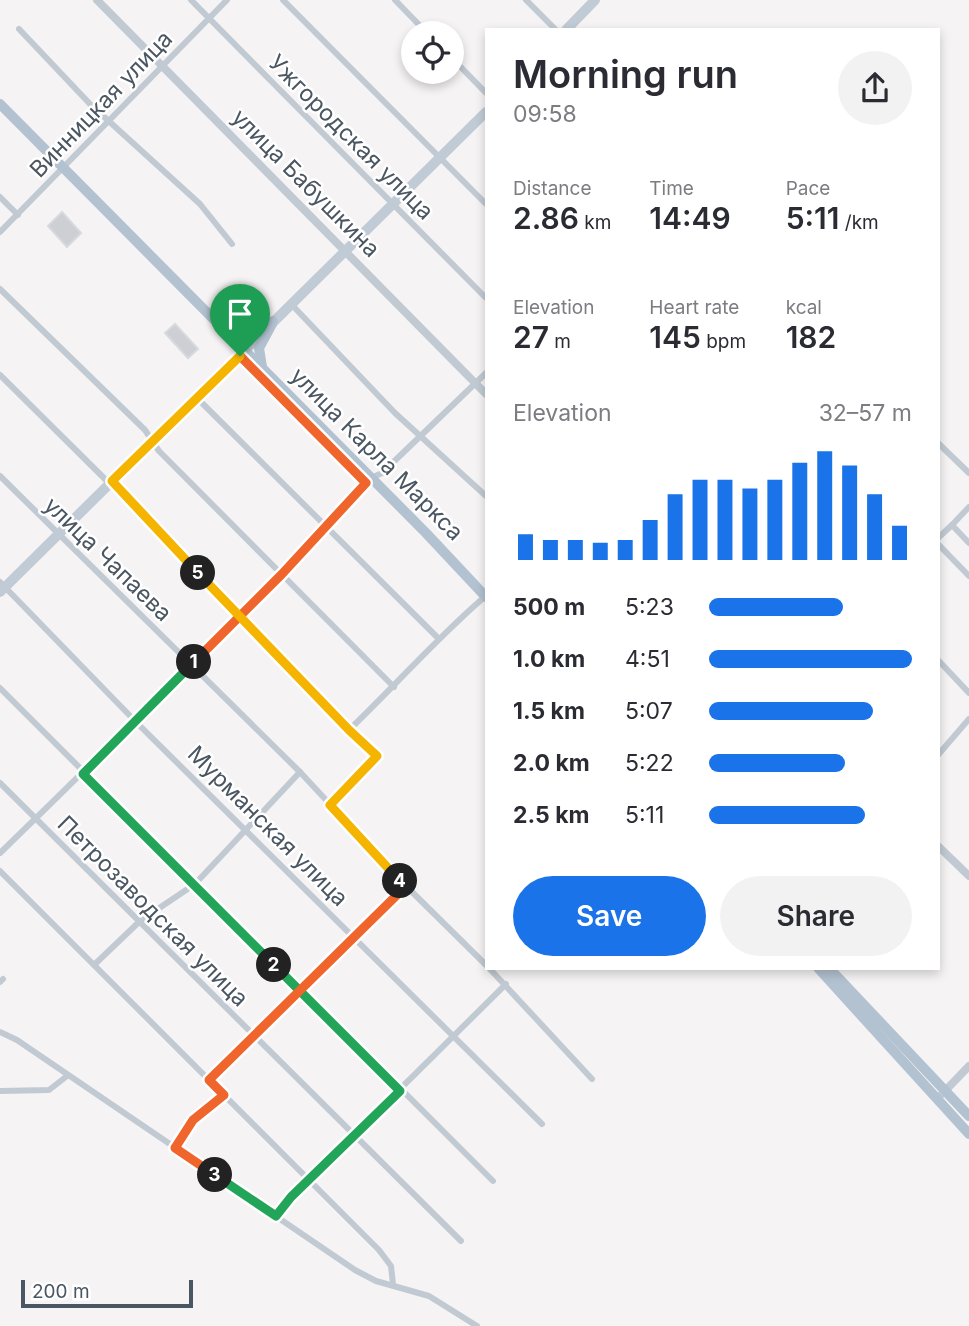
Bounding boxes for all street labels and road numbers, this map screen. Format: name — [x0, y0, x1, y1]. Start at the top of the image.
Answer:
street label: Винницкая улица — [24, 25, 178, 183]
street label: Ужгородская улица — [263, 49, 439, 225]
street label: улица Бабушкина — [226, 103, 386, 263]
street label: улица Карла Маркса — [285, 362, 469, 546]
street label: улица Чапаева — [38, 491, 178, 627]
street label: Мурманская улица — [182, 740, 354, 912]
street label: Петрозаводская улица — [52, 810, 254, 1012]

